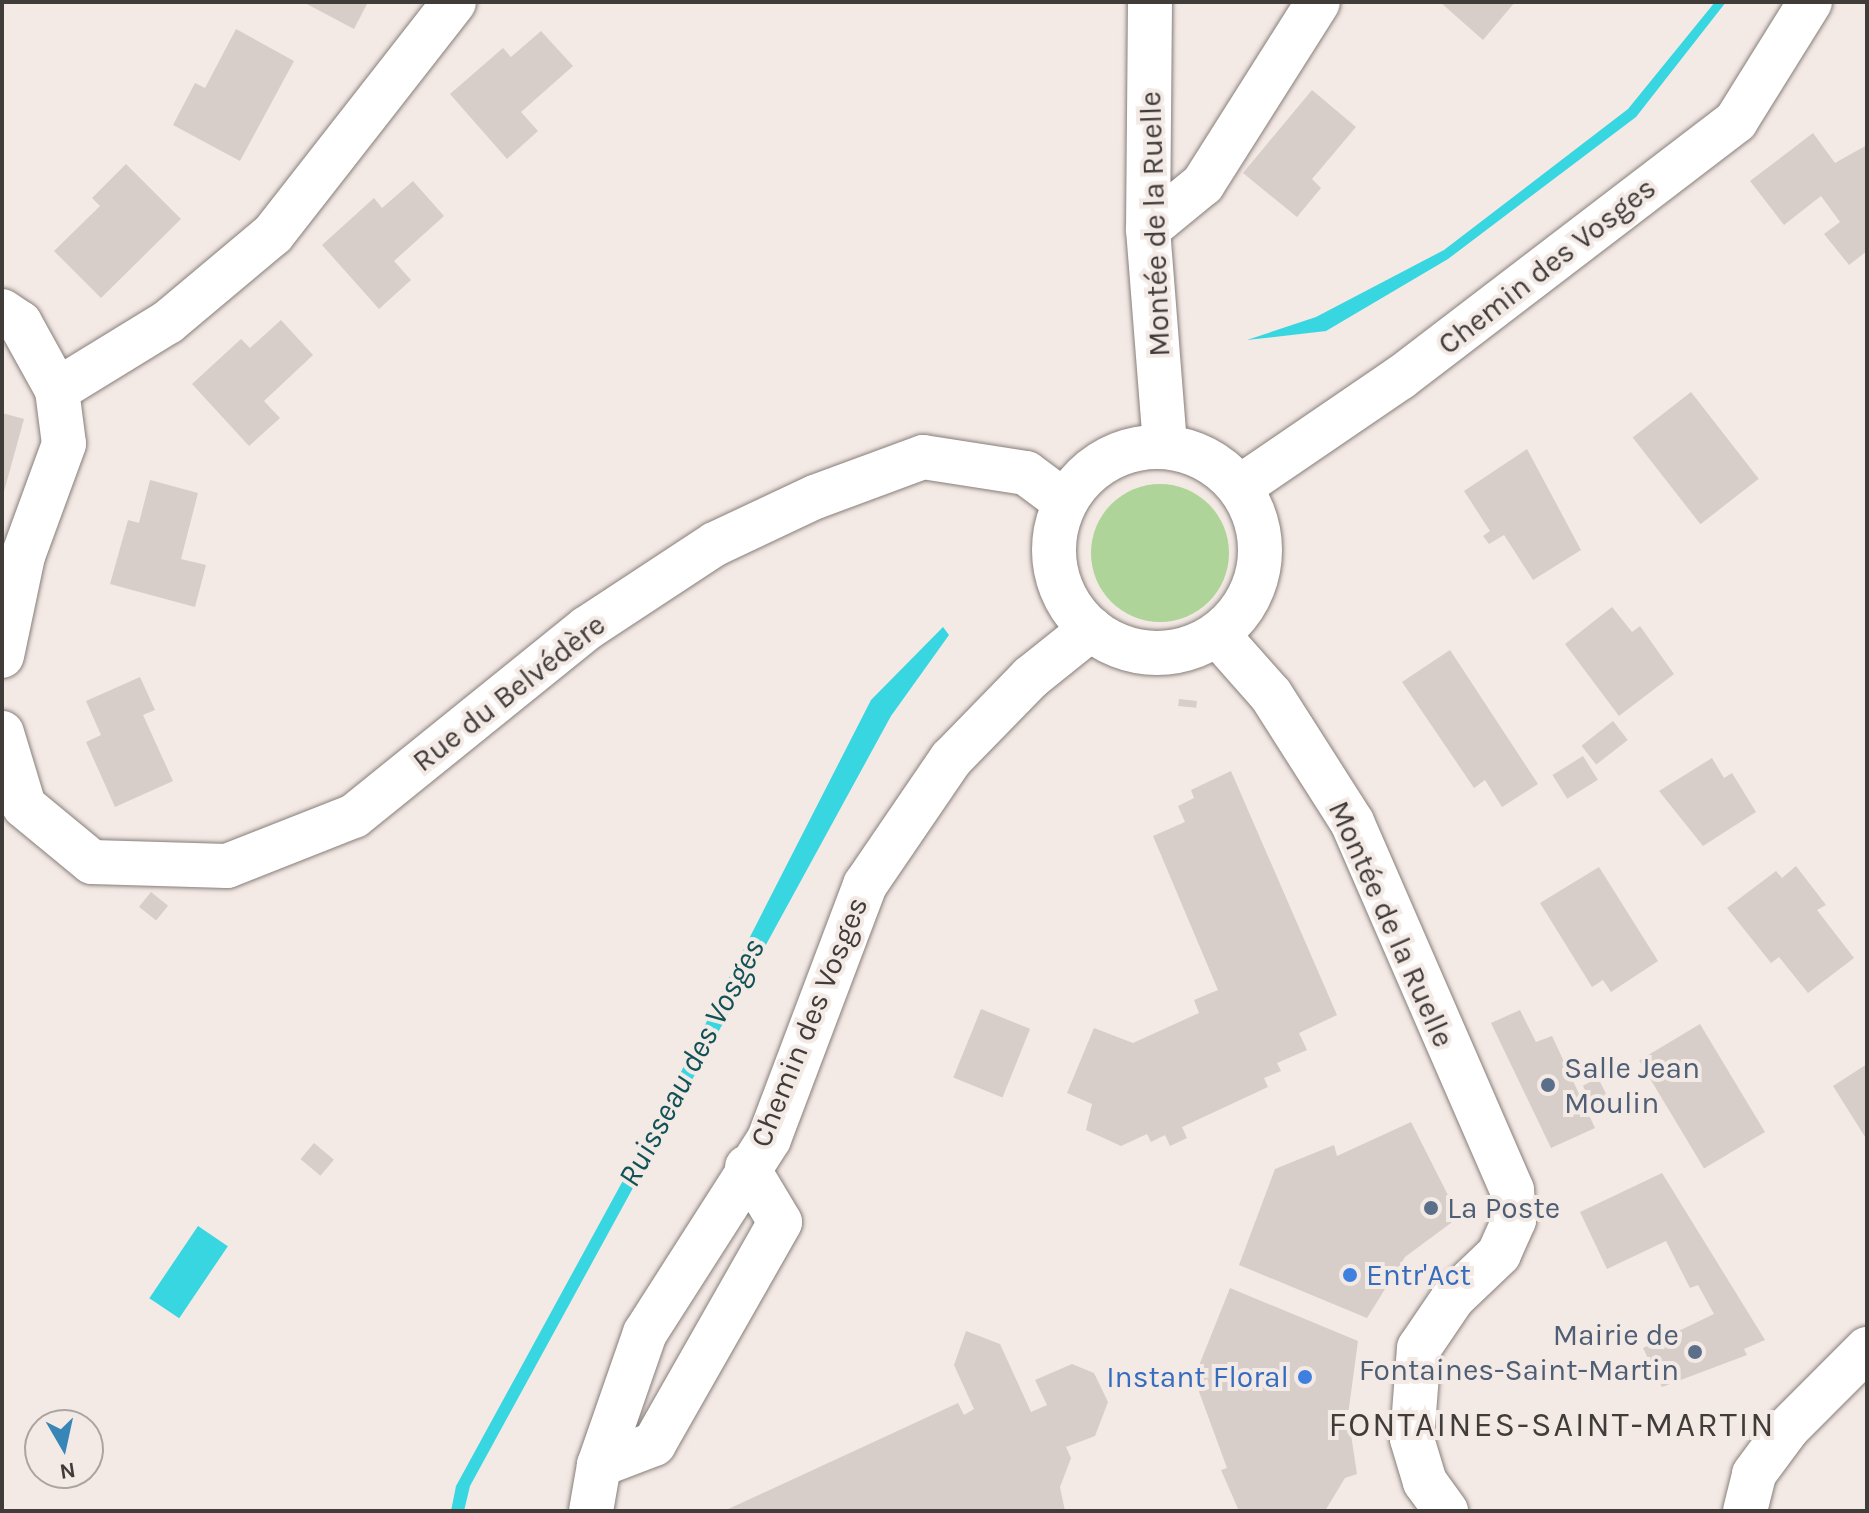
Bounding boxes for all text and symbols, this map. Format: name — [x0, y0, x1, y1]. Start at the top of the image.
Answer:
street label: Montée de la Ruelle — [1132, 91, 1178, 357]
street label: Chemin des Vosges — [1431, 170, 1663, 362]
street label: Rue du Belvédère — [406, 607, 612, 779]
street label: Montée de la Ruelle — [1321, 795, 1461, 1053]
street label: Chemin des Vosges — [742, 892, 876, 1152]
water label: Ruisseau des Vosges — [610, 932, 774, 1194]
place label: Salle Jean Moulin — [1564, 1050, 1700, 1120]
marker: Salle Jean Moulin — [1539, 1076, 1557, 1094]
place label: La Poste — [1447, 1190, 1560, 1226]
marker: La Poste — [1422, 1199, 1440, 1217]
place label: Entr'Act — [1366, 1257, 1471, 1293]
marker: Entr'Act — [1341, 1266, 1359, 1284]
place label: Mairie de Fontaines-Saint-Martin — [1359, 1317, 1679, 1388]
marker: Mairie de Fontaines-Saint-Martin — [1686, 1343, 1704, 1361]
place label: Instant Floral — [1106, 1359, 1289, 1395]
marker: Instant Floral — [1296, 1368, 1314, 1386]
district label: FONTAINES-SAINT-MARTIN — [1328, 1406, 1776, 1446]
north arrow — [24, 1409, 104, 1489]
text: N — [58, 1457, 77, 1485]

